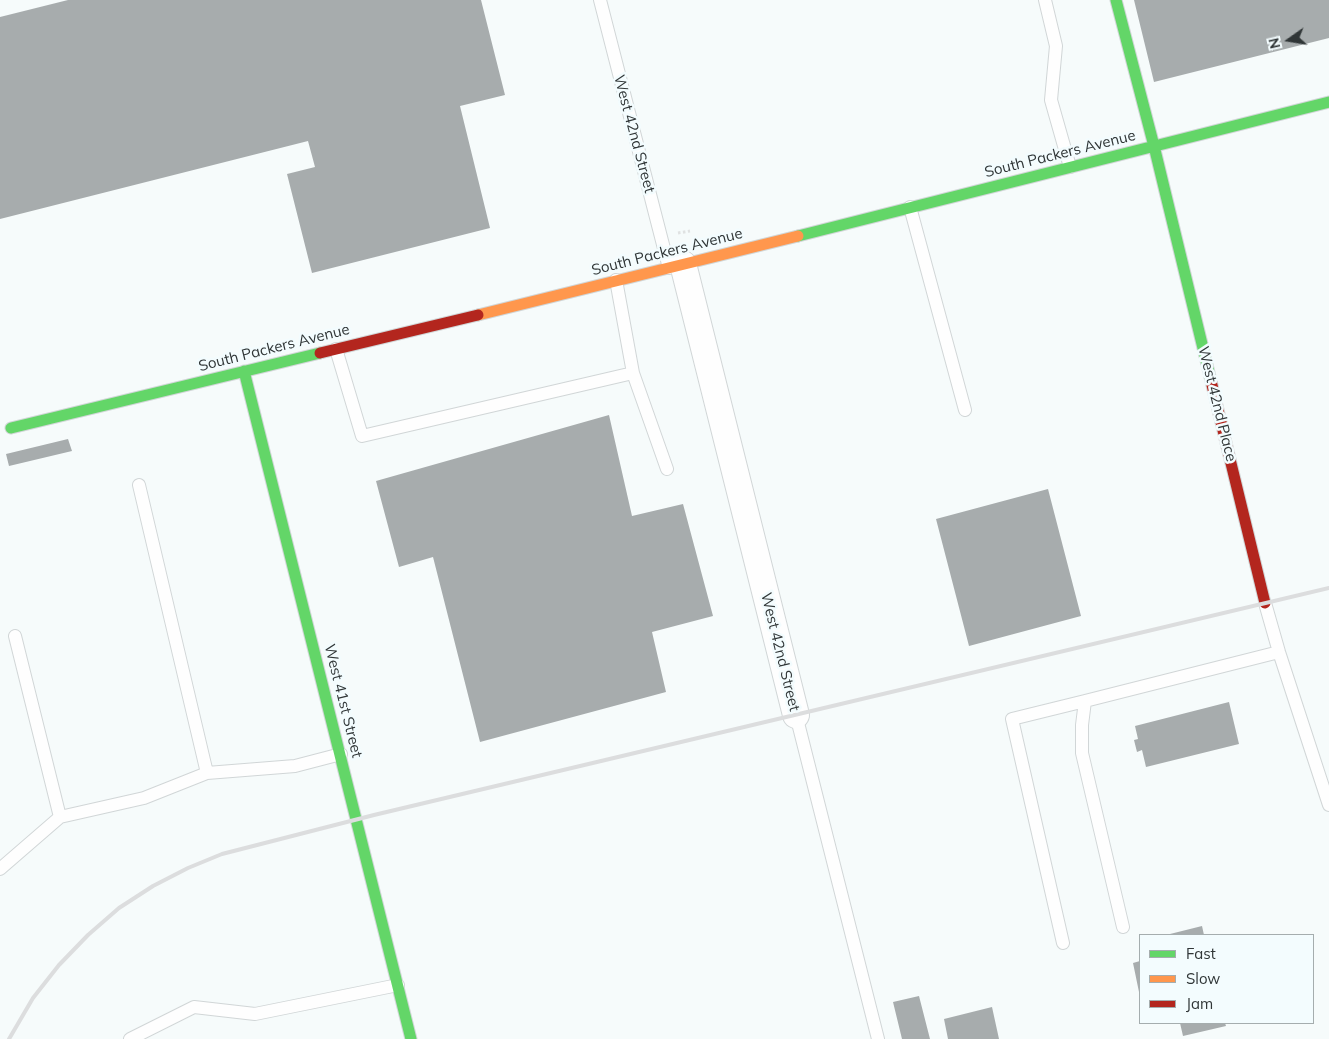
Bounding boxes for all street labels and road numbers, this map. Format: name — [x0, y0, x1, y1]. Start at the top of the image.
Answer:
street label: West 42nd Street — [610, 73, 658, 195]
street label: South Packers Avenue — [983, 127, 1137, 181]
street label: South Packers Avenue — [590, 225, 744, 279]
street label: South Packers Avenue — [197, 321, 351, 375]
street label: West 42nd Place — [1194, 345, 1240, 463]
street label: West 42nd Street — [757, 591, 803, 713]
street label: West 41st Street — [320, 642, 366, 760]

